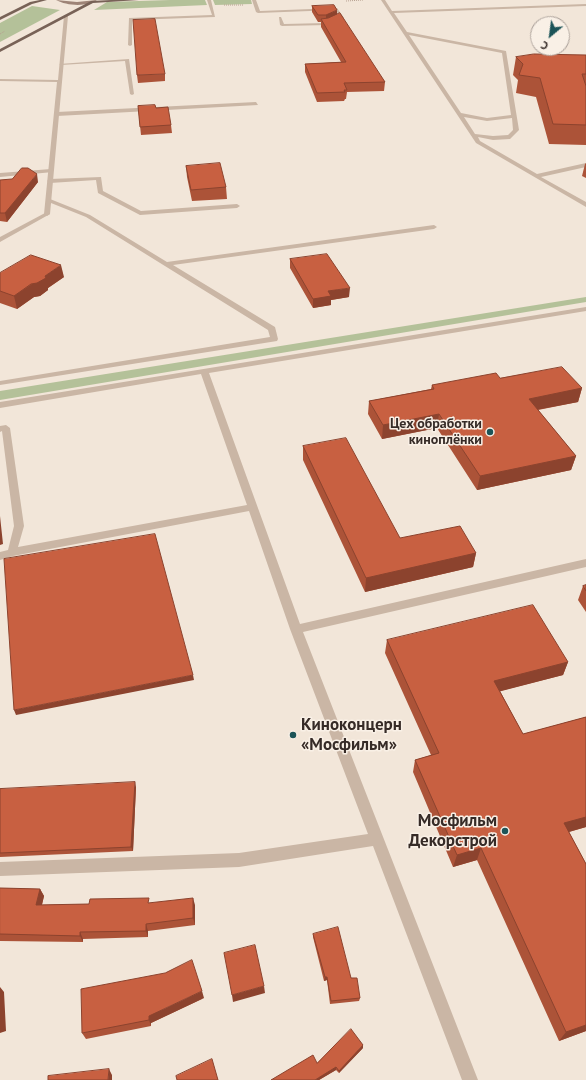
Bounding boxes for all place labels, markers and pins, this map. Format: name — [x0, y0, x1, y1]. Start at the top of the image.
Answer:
place label: Цех обработки киноплёнки — [390, 416, 482, 448]
marker: Цех обработки киноплёнки — [485, 427, 495, 437]
place label: Киноконцерн «Мосфильм» — [301, 715, 402, 755]
marker: Киноконцерн «Мосфильм» — [288, 730, 298, 740]
place label: Мосфильм Декорстрой — [409, 811, 497, 851]
marker: Мосфильм Декорстрой — [500, 826, 510, 836]

